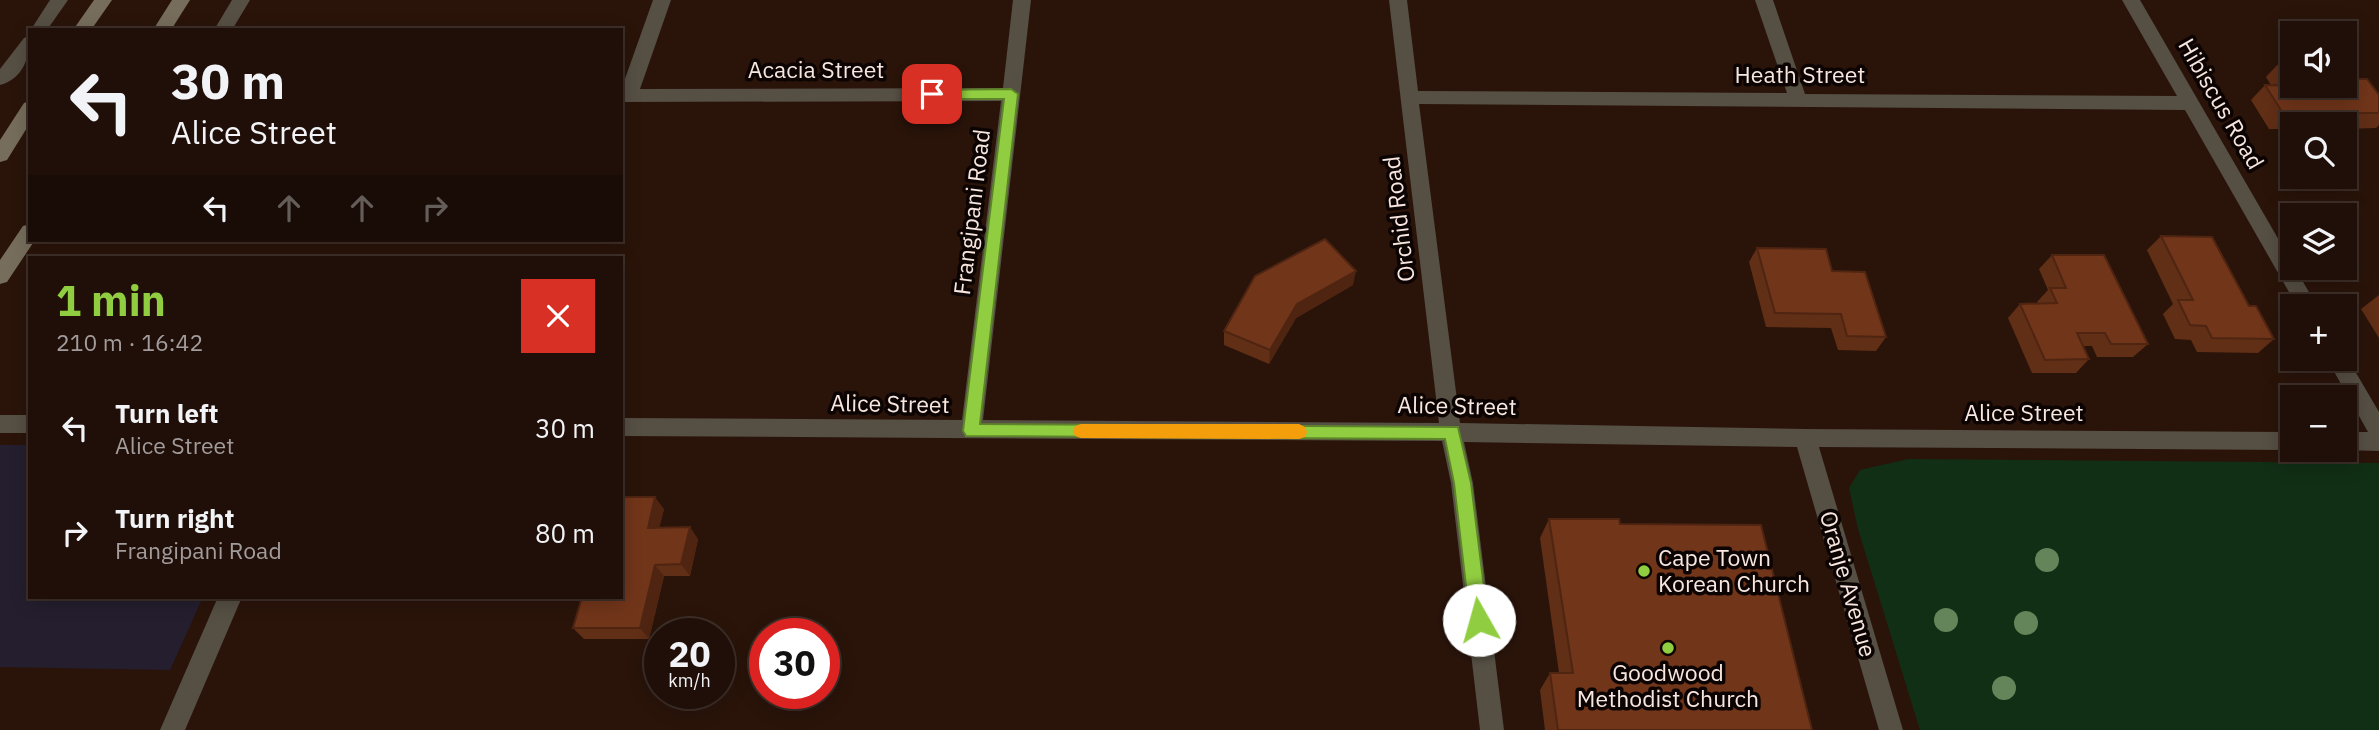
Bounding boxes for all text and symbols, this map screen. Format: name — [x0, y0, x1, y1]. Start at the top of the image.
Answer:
map controls — [2280, 21, 2357, 462]
button: sound — [2280, 21, 2357, 98]
street label: Hibiscus Road — [2172, 33, 2271, 174]
text: 30 m — [171, 49, 285, 112]
street label: Acacia Street — [748, 54, 884, 84]
icon: left — [56, 56, 147, 147]
street label: Heath Street — [1735, 59, 1865, 89]
pin — [902, 64, 962, 124]
icon: arrive — [913, 75, 951, 113]
text: Alice Street — [171, 111, 337, 153]
button: search — [2280, 112, 2357, 189]
street label: Frangipani Road — [946, 127, 996, 296]
street label: Orchid Road — [1375, 154, 1421, 284]
icon: left — [197, 189, 235, 227]
icon: ahead — [270, 189, 308, 227]
icon: ahead — [343, 189, 381, 227]
icon: right — [416, 189, 454, 227]
button: layers — [2280, 203, 2357, 280]
text: 1 min — [56, 273, 166, 328]
button: close — [521, 279, 595, 353]
button: + — [2280, 294, 2357, 371]
text: 210 m · 16:42 — [56, 327, 203, 357]
button: − — [2280, 385, 2357, 462]
street label: Alice Street — [830, 387, 950, 419]
street label: Alice Street — [1397, 389, 1517, 421]
text: Turn left — [115, 396, 218, 430]
street label: Alice Street — [1964, 397, 2084, 427]
icon: left — [56, 409, 94, 447]
text: 30 m — [535, 411, 595, 445]
text: Alice Street — [115, 430, 234, 460]
text: Turn right — [115, 501, 234, 535]
street label: Oranje Avenue — [1814, 507, 1884, 660]
icon: right — [56, 514, 94, 552]
text: 80 m — [535, 516, 595, 550]
text: Frangipani Road — [115, 535, 282, 565]
place label: Cape Town Korean Church — [1658, 542, 1810, 598]
marker: Cape Town Korean Church — [1636, 563, 1652, 579]
position arrow — [1442, 583, 1516, 657]
speed limit sign: 30 — [749, 618, 840, 709]
text: 20 — [668, 631, 711, 677]
marker: Goodwood Methodist Church — [1660, 640, 1676, 656]
place label: Goodwood Methodist Church — [1577, 657, 1759, 713]
text: km/h — [668, 669, 711, 692]

